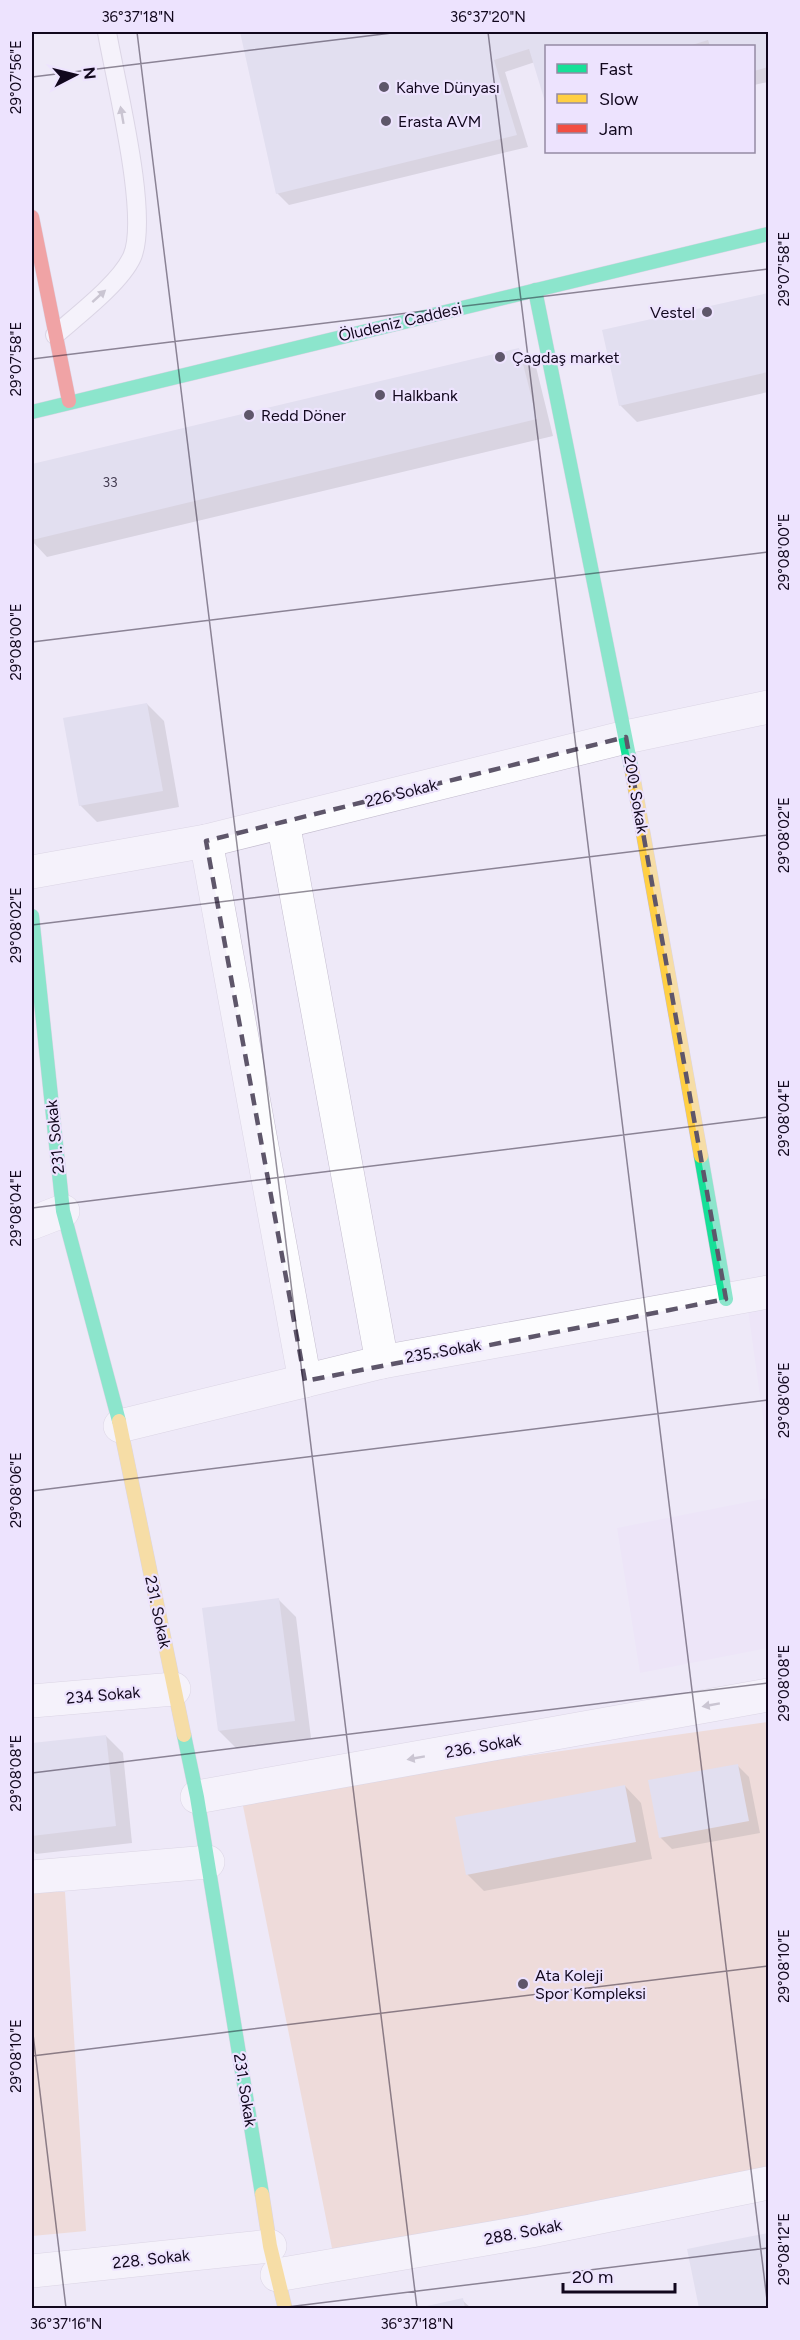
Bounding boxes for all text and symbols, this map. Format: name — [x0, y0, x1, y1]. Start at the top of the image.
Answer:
text: 36°37'18"N — [101, 8, 175, 26]
text: 36°37'20"N — [450, 8, 526, 26]
text: 29°07'56"E — [7, 40, 25, 114]
north arrow — [45, 45, 105, 105]
legend — [545, 45, 755, 153]
text: Fast — [599, 58, 633, 80]
text: N — [79, 66, 100, 81]
place label: Kahve Dünyası — [396, 78, 500, 97]
marker: Kahve Dünyası — [377, 80, 391, 94]
text: Slow — [599, 88, 638, 110]
one-way arrow — [117, 105, 126, 124]
place label: Erasta AVM — [398, 112, 481, 131]
marker: Erasta AVM — [379, 114, 393, 128]
text: Jam — [599, 118, 633, 140]
text: 29°07'58"E — [775, 232, 793, 306]
one-way arrow — [91, 290, 106, 303]
street label: Öludeniz Caddesi — [337, 299, 463, 345]
place label: Vestel — [650, 303, 695, 322]
marker: Vestel — [700, 305, 714, 319]
text: 29°07'58"E — [7, 322, 25, 396]
place label: Çagdaş market — [512, 348, 620, 367]
marker: Çagdaş market — [493, 350, 507, 364]
place label: Halkbank — [392, 386, 458, 405]
marker: Halkbank — [373, 388, 387, 402]
place label: Redd Döner — [261, 406, 346, 425]
marker: Redd Döner — [242, 408, 256, 422]
house number: 33 — [102, 474, 118, 491]
text: 29°08'00"E — [775, 513, 793, 591]
text: 29°08'00"E — [7, 603, 25, 681]
street label: 200. Sokak — [620, 753, 652, 835]
street label: 226 Sokak — [363, 775, 439, 811]
text: 29°08'02"E — [775, 797, 793, 873]
text: 29°08'02"E — [7, 887, 25, 963]
text: 29°08'04"E — [775, 1080, 793, 1156]
street label: 231. Sokak — [42, 1099, 68, 1175]
text: 29°08'04"E — [7, 1170, 25, 1246]
street label: 235. Sokak — [404, 1335, 483, 1367]
text: 29°08'06"E — [775, 1362, 793, 1438]
text: 29°08'06"E — [7, 1452, 25, 1528]
street label: 231. Sokak — [141, 1574, 175, 1650]
text: 29°08'08"E — [775, 1645, 793, 1721]
street label: 234 Sokak — [65, 1682, 141, 1708]
one-way arrow — [701, 1701, 720, 1710]
street label: 236. Sokak — [444, 1730, 523, 1762]
text: 29°08'08"E — [7, 1735, 25, 1811]
one-way arrow — [406, 1754, 425, 1763]
text: 29°08'10"E — [775, 1929, 793, 2003]
place label: Ata Koleji Spor Kompleksi — [535, 1966, 646, 2003]
marker: Ata Koleji Spor Kompleksi — [516, 1977, 530, 1991]
text: 29°08'10"E — [7, 2019, 25, 2093]
street label: 231. Sokak — [230, 2052, 260, 2128]
text: 29°08'12"E — [775, 2213, 793, 2285]
street label: 288. Sokak — [483, 2215, 564, 2249]
street label: 228. Sokak — [111, 2245, 191, 2273]
scale bar — [563, 2256, 676, 2294]
text: 20 m — [572, 2266, 613, 2288]
text: 36°37'16"N — [30, 2315, 102, 2333]
text: 36°37'18"N — [380, 2315, 454, 2333]

